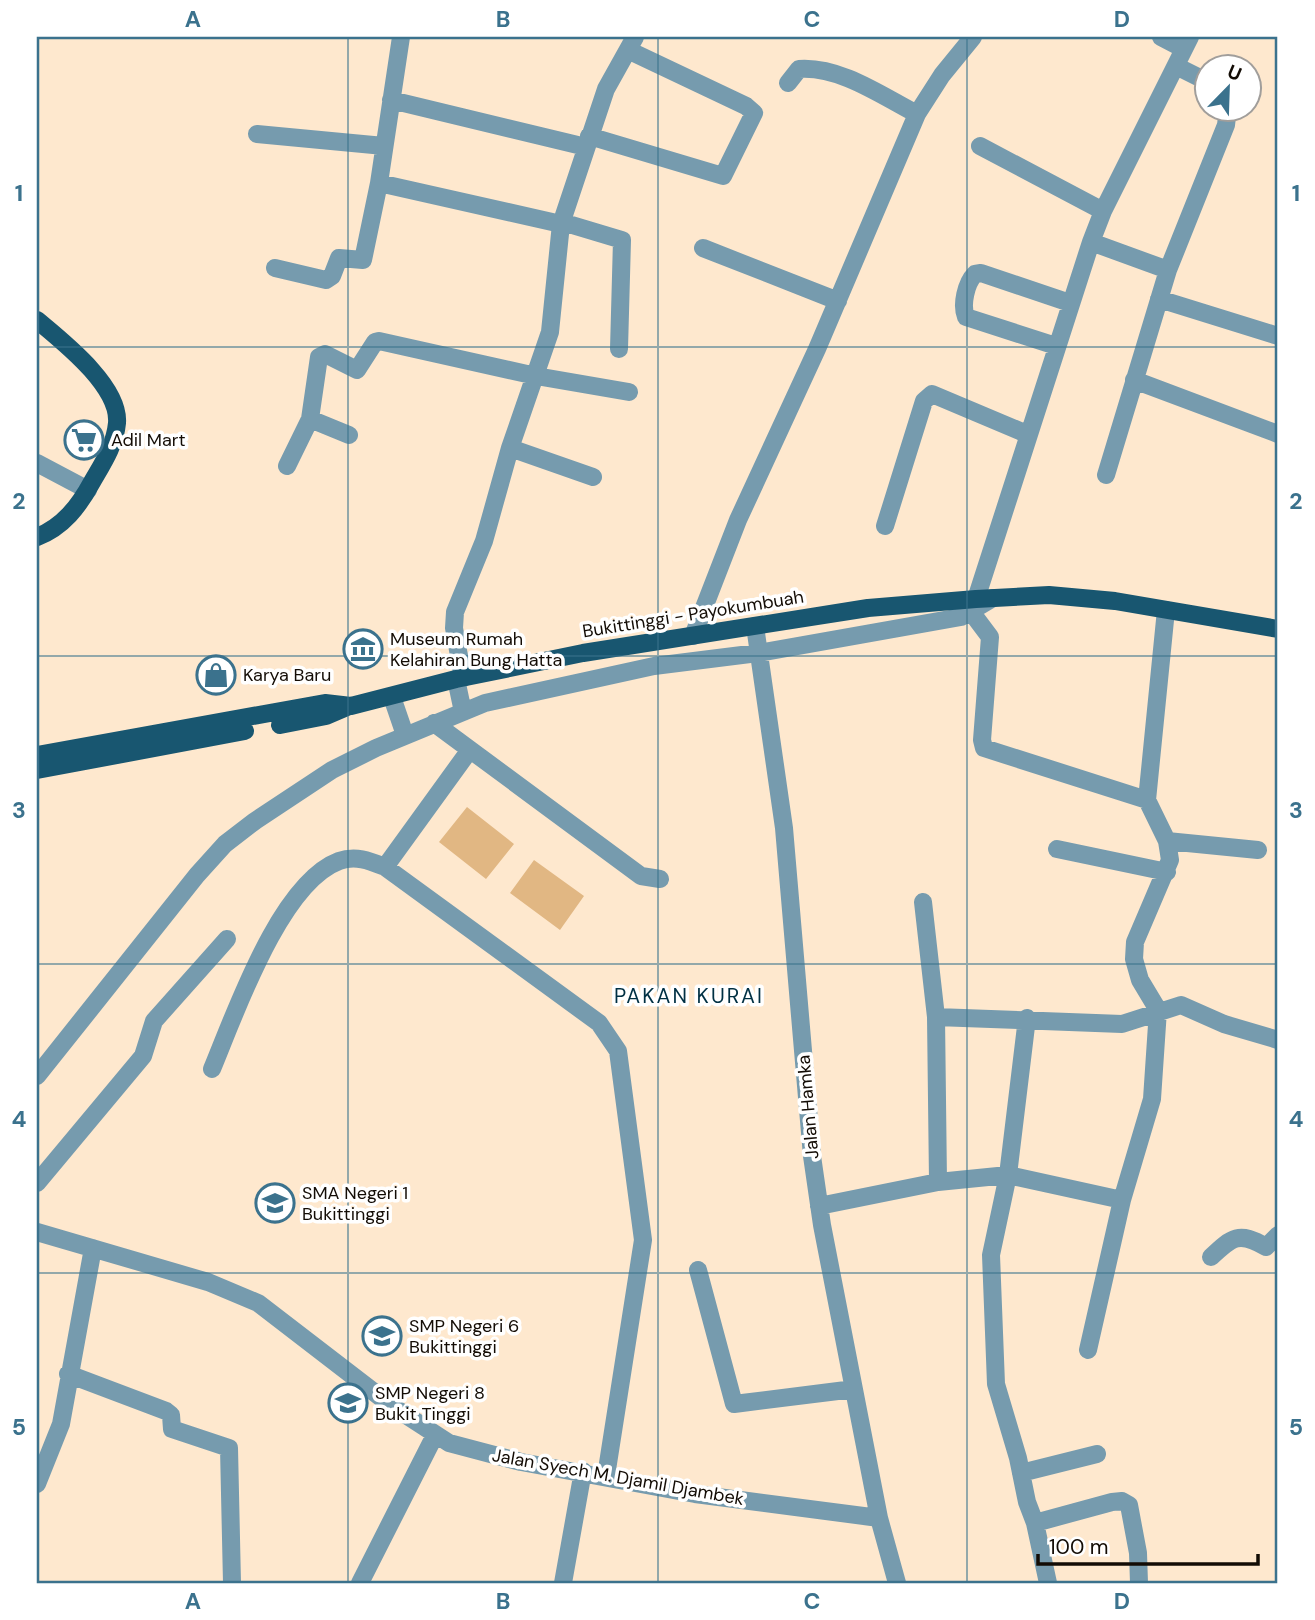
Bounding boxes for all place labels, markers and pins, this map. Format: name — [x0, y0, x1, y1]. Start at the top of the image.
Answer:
supermarket icon: Adil Mart — [63, 419, 105, 461]
place label: Adil Mart — [111, 428, 186, 452]
place label: Museum Rumah Kelahiran Bung Hatta — [390, 627, 562, 672]
museum icon: Museum Rumah Kelahiran Bung Hatta — [342, 628, 384, 670]
shop icon: Karya Baru — [195, 654, 237, 696]
place label: Karya Baru — [243, 663, 331, 687]
place label: SMA Negeri 1 Bukittinggi — [302, 1181, 408, 1226]
school or university icon: SMA Negeri 1 Bukittinggi — [254, 1182, 296, 1224]
place label: SMP Negeri 6 Bukittinggi — [409, 1314, 519, 1359]
school or university icon: SMP Negeri 6 Bukittinggi — [361, 1315, 403, 1357]
place label: SMP Negeri 8 Bukit Tinggi — [375, 1381, 485, 1426]
school or university icon: SMP Negeri 8 Bukit Tinggi — [327, 1382, 369, 1424]

